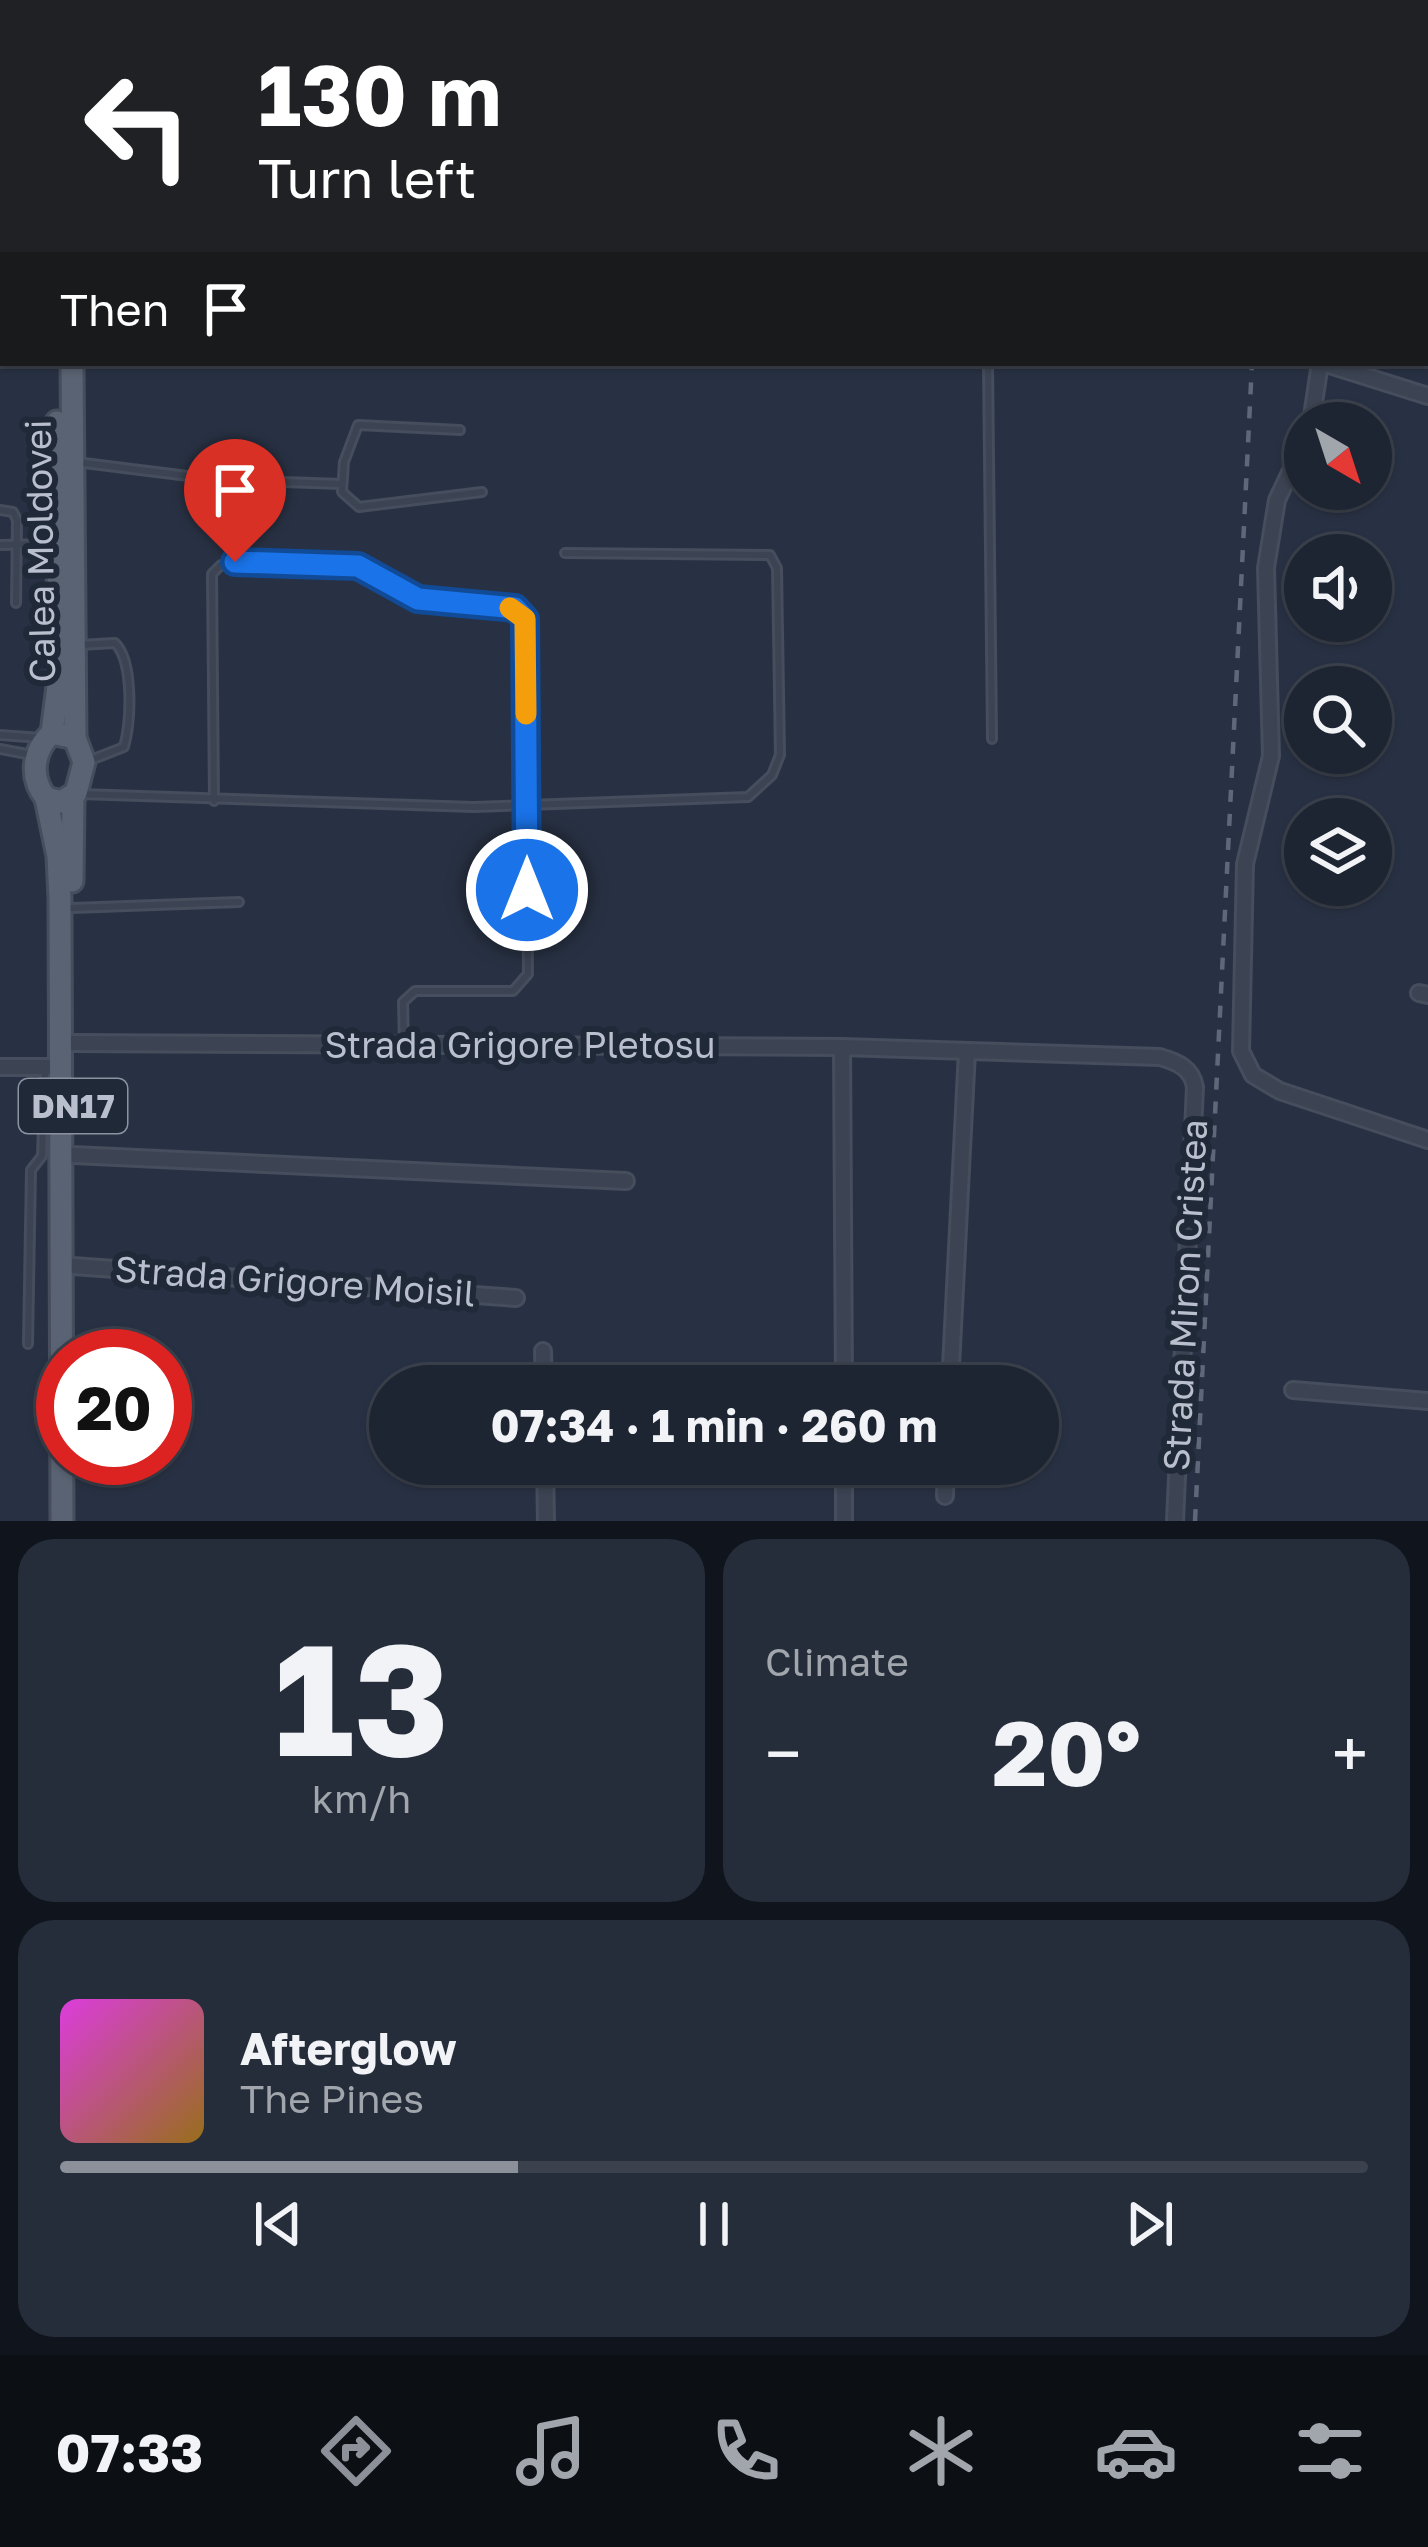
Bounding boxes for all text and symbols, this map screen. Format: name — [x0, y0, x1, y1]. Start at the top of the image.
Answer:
text: 130 m — [258, 44, 502, 144]
icon: left — [60, 48, 216, 204]
text: Turn left — [258, 145, 476, 210]
icon: arrive — [193, 276, 259, 342]
text: Then — [60, 282, 169, 336]
north arrow — [1284, 402, 1392, 510]
map controls — [1284, 402, 1392, 906]
street label: Calea Moldovei — [16, 419, 63, 683]
pin — [184, 439, 286, 562]
icon: arrive — [202, 457, 268, 523]
button: sound — [1284, 534, 1392, 642]
button: search — [1284, 666, 1392, 774]
button: layers — [1284, 798, 1392, 906]
position arrow — [464, 827, 590, 953]
street label: Strada Grigore Pletosu — [324, 1023, 716, 1066]
road number: DN17 — [19, 1079, 127, 1133]
street label: Strada Miron Cristea — [1154, 1118, 1215, 1472]
street label: Strada Grigore Moisil — [113, 1246, 477, 1315]
speed limit sign: 20 — [36, 1329, 192, 1485]
text: 07:34 · 1 min · 260 m — [491, 1398, 937, 1452]
text: 13 — [274, 1603, 449, 1790]
text: Climate — [765, 1638, 909, 1685]
text: 20° — [992, 1698, 1141, 1806]
text: − — [765, 1713, 801, 1793]
text: + — [1332, 1713, 1368, 1793]
text: km/h — [312, 1775, 411, 1822]
text: Afterglow — [240, 2021, 457, 2075]
text: The Pines — [240, 2075, 424, 2122]
icon: previous — [245, 2191, 311, 2257]
icon: pause — [681, 2191, 747, 2257]
icon: next — [1117, 2191, 1183, 2257]
icon: directions — [314, 2409, 398, 2493]
icon: music — [509, 2409, 593, 2493]
icon: phone — [704, 2409, 788, 2493]
icon: climate — [899, 2409, 983, 2493]
icon: car — [1094, 2409, 1178, 2493]
icon: filters — [1288, 2409, 1372, 2493]
text: 07:33 — [55, 2419, 203, 2484]

